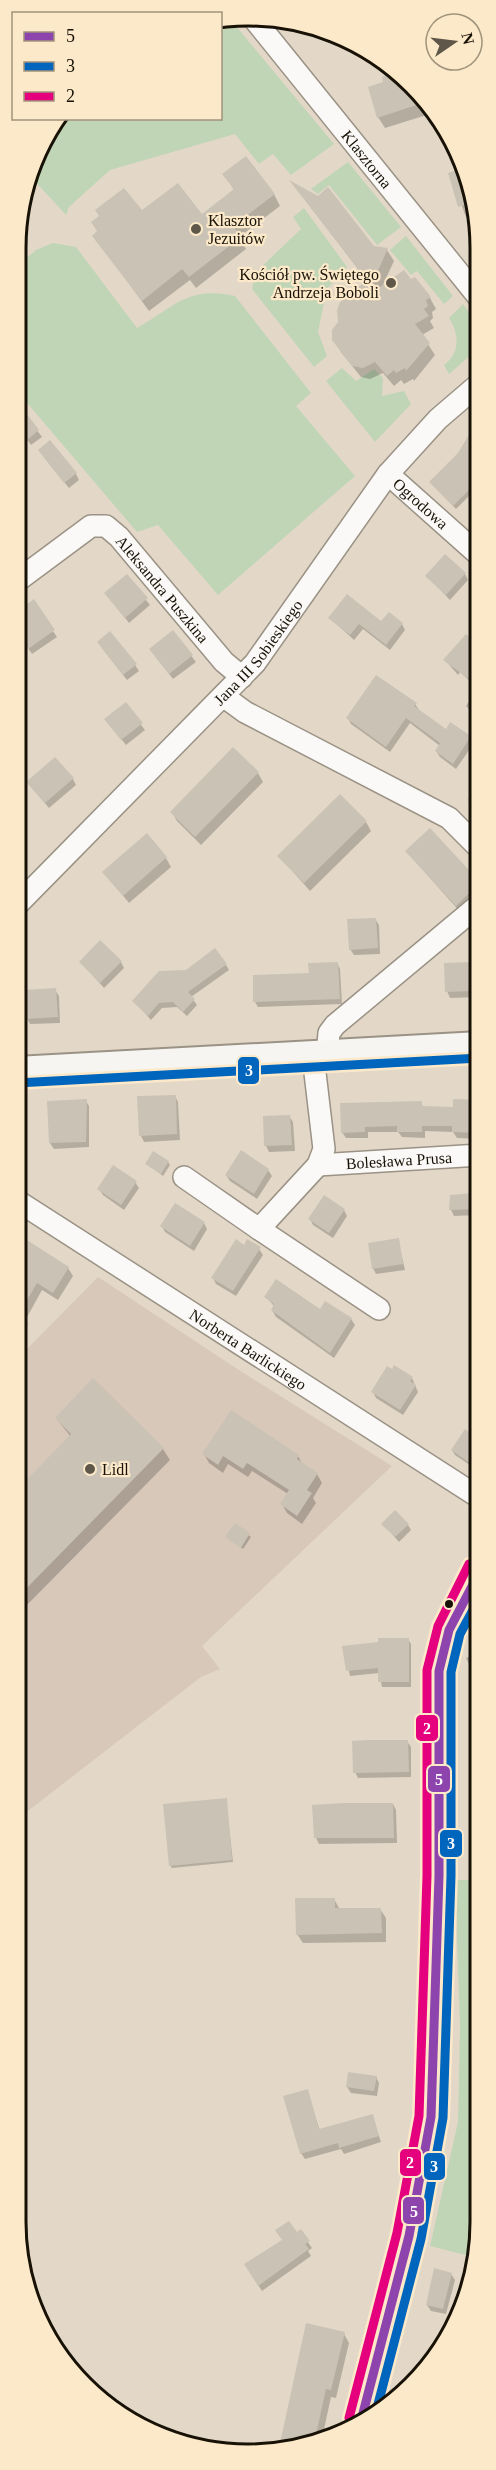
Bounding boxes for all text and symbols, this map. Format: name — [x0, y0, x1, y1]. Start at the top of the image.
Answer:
legend — [12, 12, 222, 120]
north arrow — [424, 12, 484, 72]
text: 5 — [66, 26, 75, 46]
text: N — [458, 31, 478, 47]
text: 3 — [66, 56, 75, 76]
text: 2 — [66, 86, 75, 106]
street label: Klasztorna — [338, 127, 395, 192]
place label: Klasztor Jezuitów — [208, 212, 265, 247]
marker: Klasztor Jezuitów — [189, 222, 203, 236]
place label: Kościół pw. Świętego Andrzeja Boboli — [239, 265, 380, 302]
marker: Kościół pw. Świętego Andrzeja Boboli — [384, 276, 398, 290]
street label: Ogrodowa — [390, 475, 451, 532]
street label: Aleksandra Puszkina — [112, 532, 212, 646]
street label: Jana III Sobieskiego — [211, 597, 306, 709]
line badge: 3 — [237, 1056, 260, 1085]
text: 3 — [245, 1062, 253, 1079]
street label: Bolesława Prusa — [345, 1149, 452, 1172]
street label: Norberta Barlickiego — [186, 1306, 310, 1393]
place label: Lidl — [102, 1461, 129, 1478]
marker: Lidl — [83, 1462, 97, 1476]
unlabelled marker — [443, 1598, 455, 1610]
line badge: 2 — [415, 1714, 439, 1742]
text: 2 — [423, 1720, 431, 1737]
line badge: 5 — [427, 1765, 451, 1793]
text: 5 — [435, 1771, 443, 1788]
line badge: 3 — [439, 1829, 463, 1858]
text: 3 — [447, 1835, 455, 1852]
line badge: 2 — [399, 2148, 422, 2177]
line badge: 3 — [423, 2152, 446, 2181]
text: 2 — [406, 2154, 414, 2171]
text: 3 — [430, 2158, 438, 2175]
line badge: 5 — [402, 2196, 425, 2225]
text: 5 — [410, 2203, 418, 2220]

